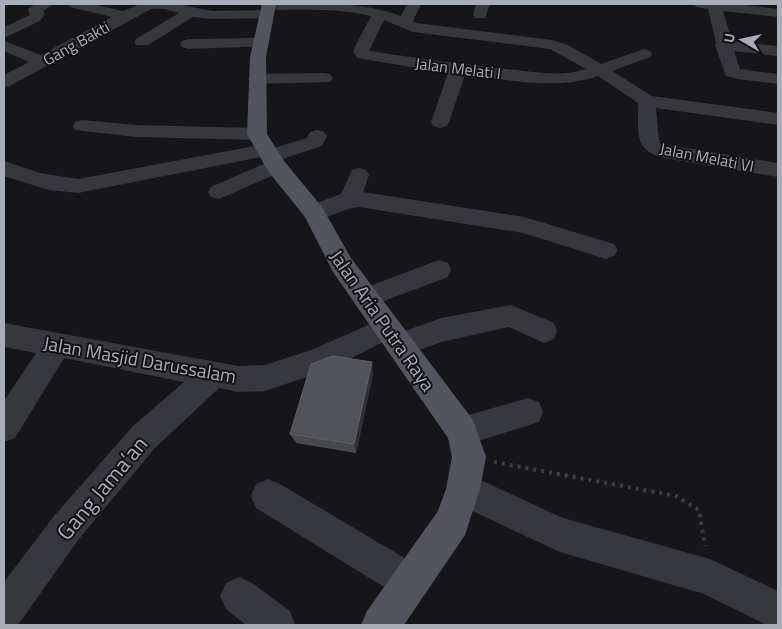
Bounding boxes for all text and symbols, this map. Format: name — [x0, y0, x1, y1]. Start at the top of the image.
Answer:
street label: Gang Bakti — [38, 15, 114, 71]
north arrow — [717, 15, 767, 65]
text: U — [718, 32, 740, 44]
street label: Jalan Melati I — [414, 51, 502, 85]
street label: Jalan Melati VI — [658, 136, 756, 178]
street label: Jalan Aria Putra Raya — [323, 243, 443, 397]
street label: Jalan Masjid Darussalam — [41, 328, 239, 390]
street label: Gang Jama’an — [48, 429, 156, 547]

